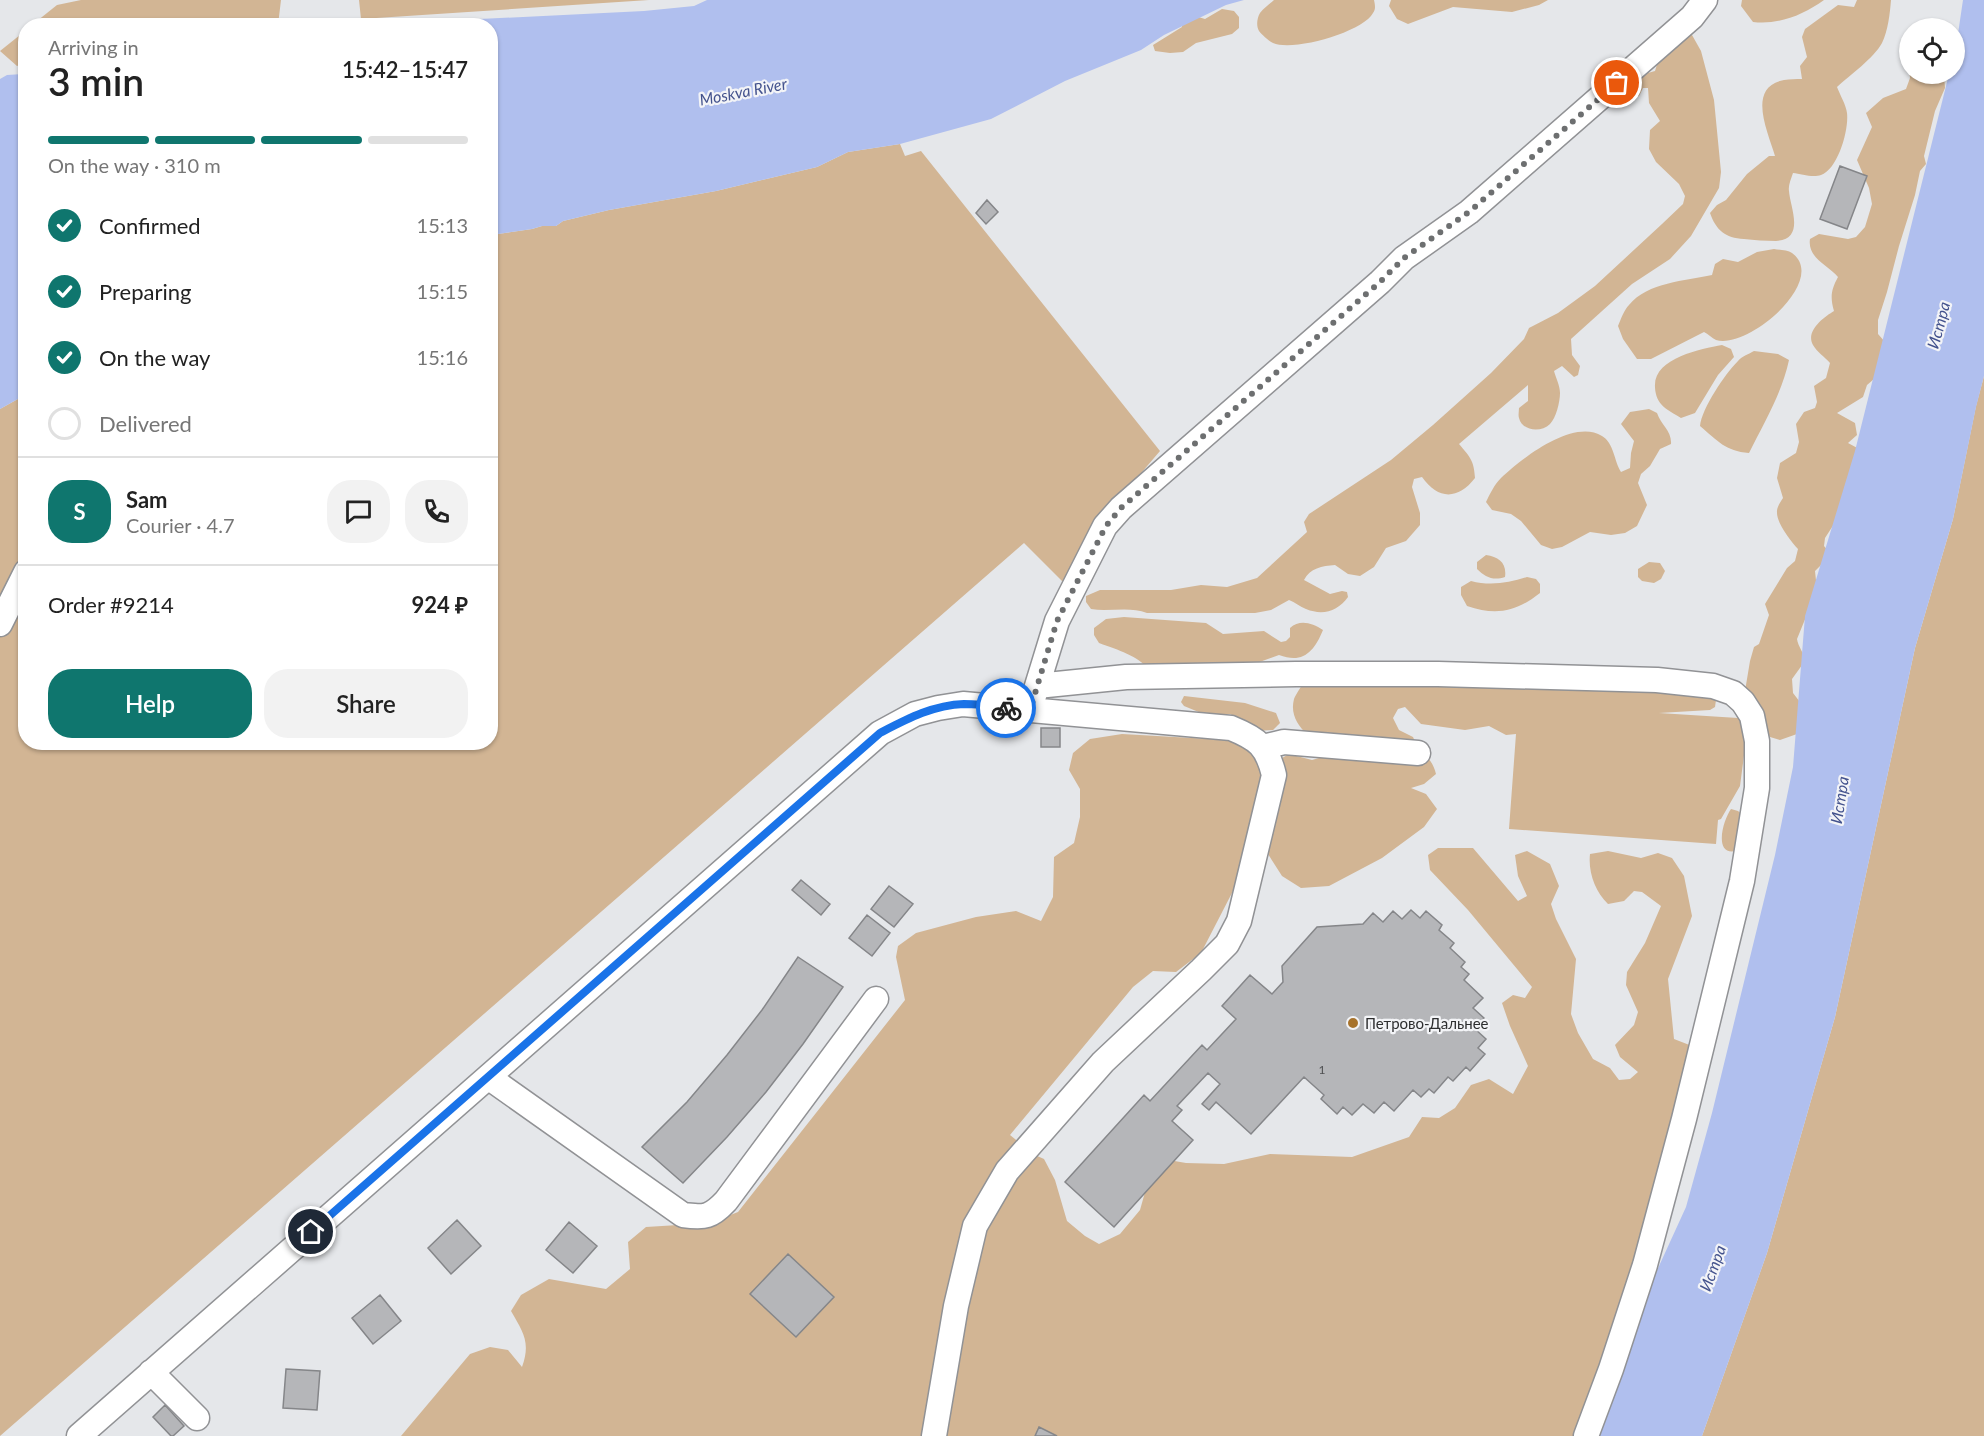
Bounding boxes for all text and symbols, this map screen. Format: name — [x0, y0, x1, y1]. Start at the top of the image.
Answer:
map controls — [1899, 18, 1965, 84]
button: locate — [1899, 18, 1965, 84]
text: Arriving in — [48, 35, 139, 59]
text: 15:42–15:47 — [342, 56, 468, 83]
pin — [1591, 57, 1642, 108]
text: 3 min — [48, 58, 144, 104]
icon: bag — [1600, 66, 1633, 99]
water label: Moskva River — [698, 73, 789, 109]
text: On the way · 310 m — [48, 153, 221, 177]
icon: check — [48, 209, 81, 242]
text: Confirmed — [99, 212, 201, 239]
text: 15:13 — [417, 213, 468, 237]
icon: check — [48, 275, 81, 308]
text: Preparing — [99, 278, 191, 305]
text: 15:15 — [417, 279, 468, 303]
water label: Истра — [1923, 300, 1953, 350]
icon: check — [48, 341, 81, 374]
text: On the way — [99, 344, 210, 371]
text: 15:16 — [417, 345, 468, 369]
text: Delivered — [99, 410, 192, 437]
button: chat — [327, 480, 390, 543]
button: phone — [405, 480, 468, 543]
text: Sam — [126, 486, 168, 513]
text: S — [73, 498, 86, 525]
text: Courier · 4.7 — [126, 513, 235, 537]
text: Order #9214 — [48, 591, 174, 618]
text: 924 ₽ — [412, 591, 468, 618]
button: Help — [48, 669, 252, 738]
button: Share — [264, 669, 468, 738]
courier — [976, 678, 1036, 738]
icon: bike — [990, 692, 1023, 725]
water label: Истра — [1826, 775, 1852, 825]
place label: Петрово-Дальнее — [1365, 1014, 1489, 1032]
marker: Петрово-Дальнее — [1346, 1016, 1360, 1030]
house number: 1 — [1319, 1062, 1326, 1077]
pin — [285, 1206, 336, 1257]
icon: home — [294, 1215, 327, 1248]
water label: Истра — [1695, 1242, 1729, 1294]

